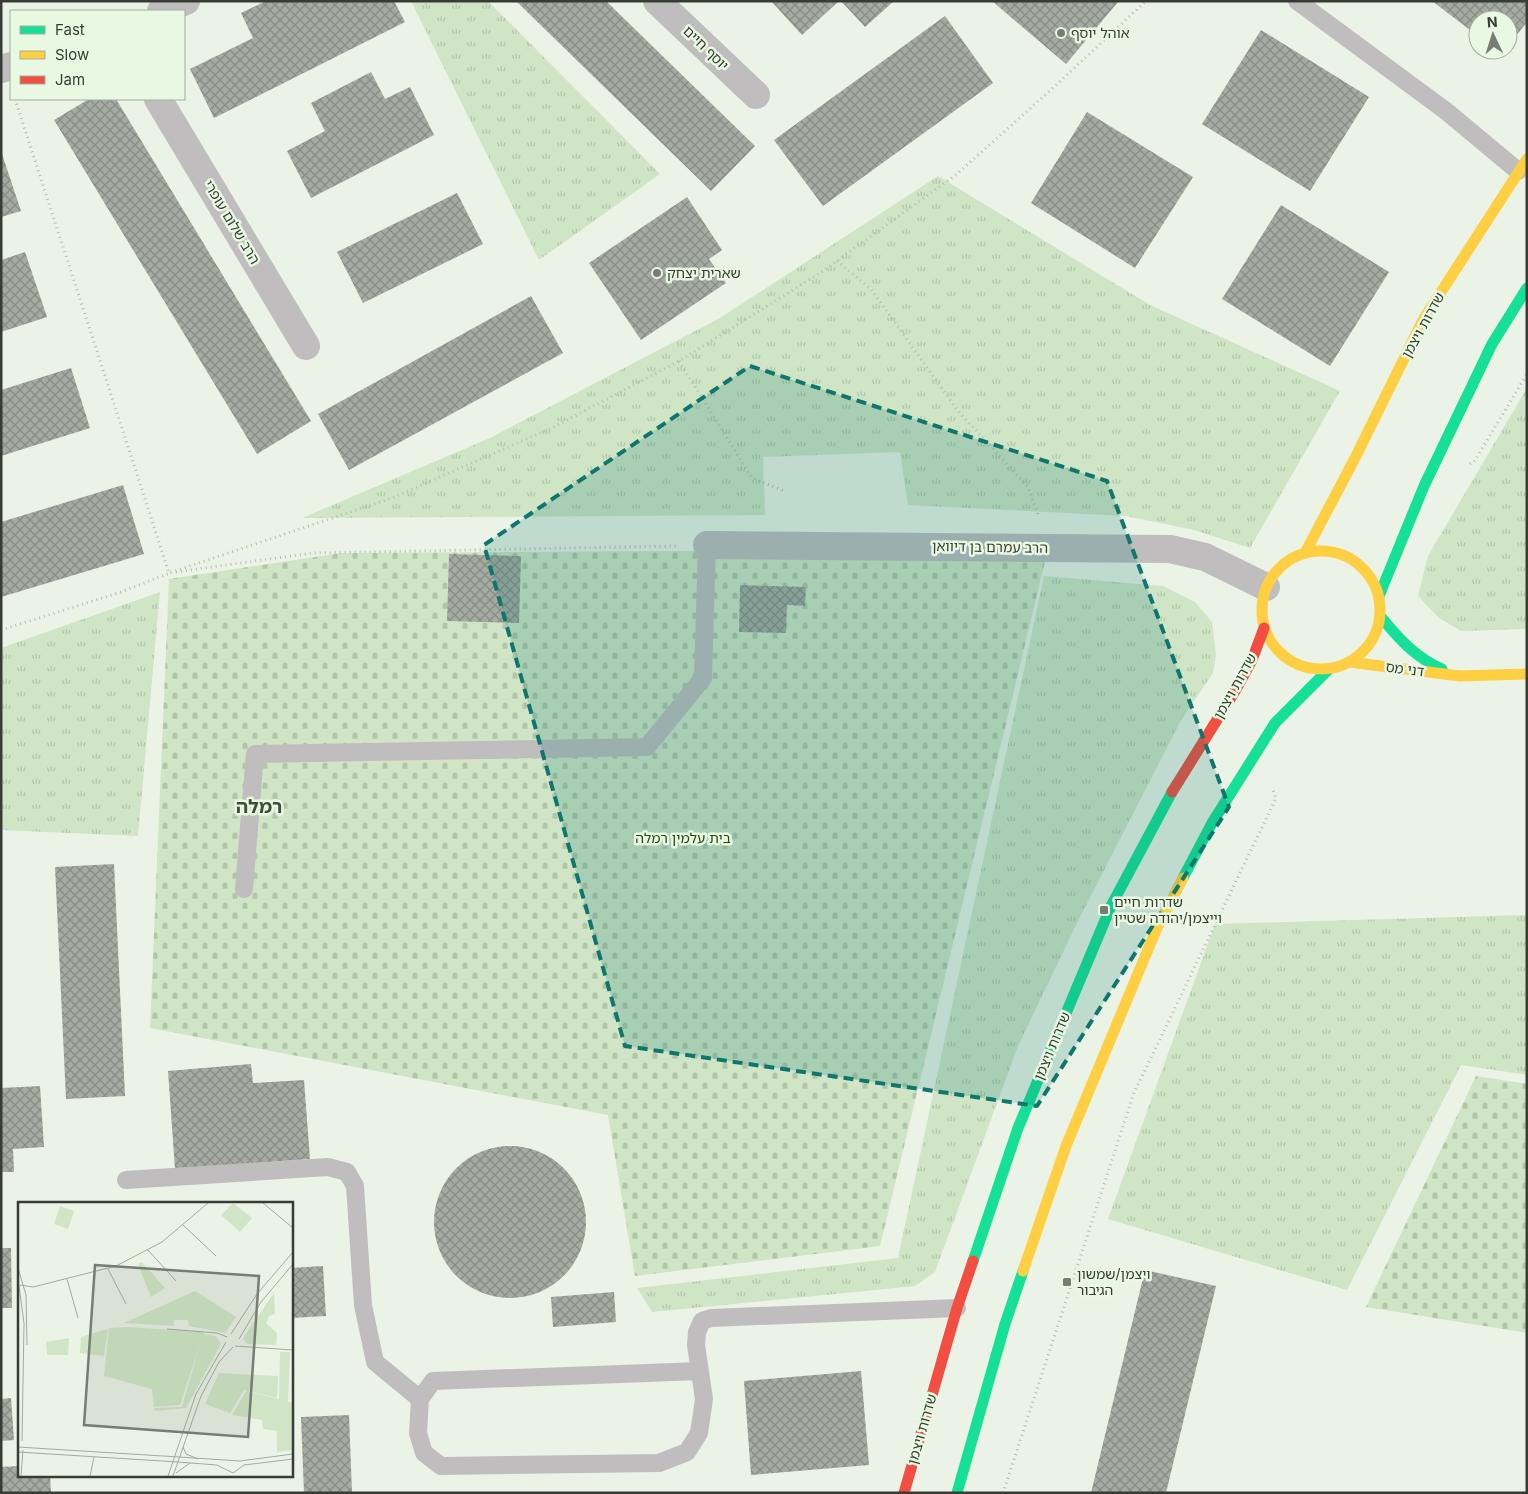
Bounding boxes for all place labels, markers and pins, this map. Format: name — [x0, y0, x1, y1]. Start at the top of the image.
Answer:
place label: אוהל יוסף — [1071, 24, 1130, 41]
marker: אוהל יוסף — [1055, 27, 1067, 39]
place label: שארית יצחק — [667, 264, 741, 281]
marker: שארית יצחק — [651, 267, 663, 279]
place label: שדרות חיים וייצמן/יהודה שטיין — [1114, 893, 1222, 926]
marker: שדרות חיים וייצמן/יהודה שטיין — [1098, 904, 1110, 916]
place label: ויצמן/שמשון הגיבור — [1077, 1265, 1151, 1298]
marker: ויצמן/שמשון הגיבור — [1061, 1276, 1073, 1288]

